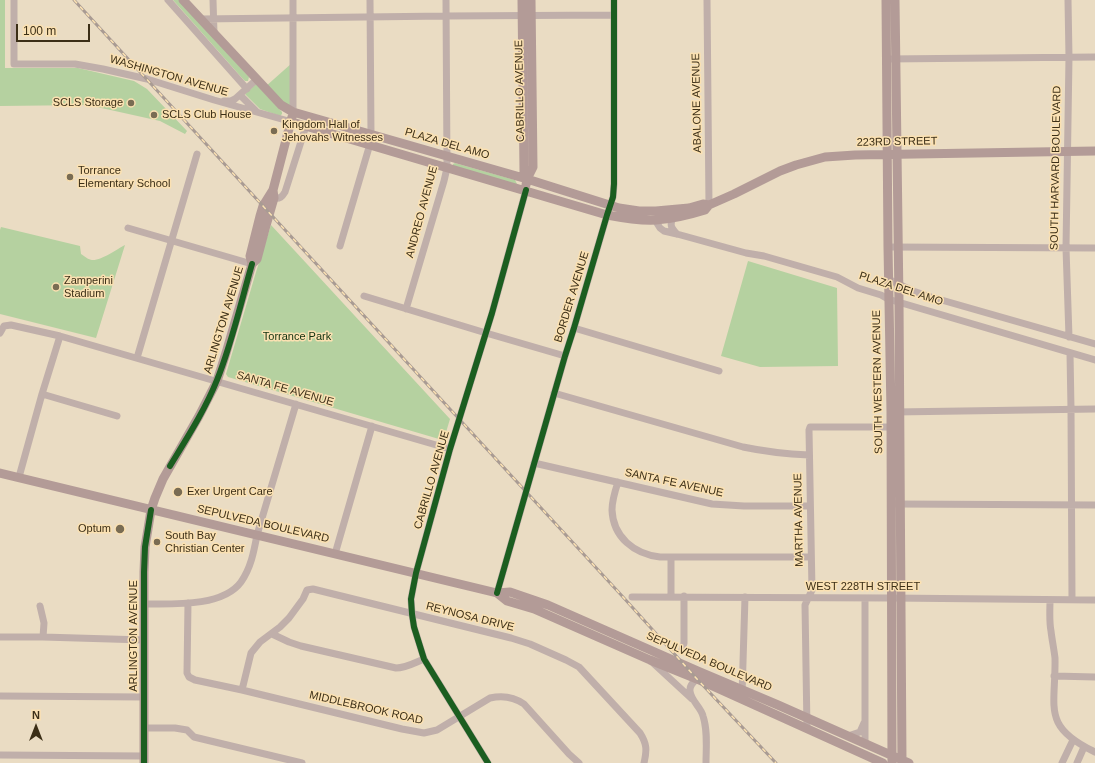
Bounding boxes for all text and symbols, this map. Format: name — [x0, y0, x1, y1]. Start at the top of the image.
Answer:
scale bar — [18, 16, 92, 42]
text: 100 m — [23, 24, 56, 38]
street label: CABRILLO AVENUE — [513, 40, 527, 142]
street label: WASHINGTON AVENUE — [108, 53, 230, 99]
street label: ABALONE AVENUE — [690, 53, 704, 153]
street label: SOUTH HARVARD BOULEVARD — [1048, 86, 1064, 250]
place label: SCLS Storage — [53, 96, 123, 110]
marker: SCLS Storage — [126, 98, 136, 108]
place label: SCLS Club House — [162, 108, 251, 122]
marker: SCLS Club House — [149, 110, 159, 120]
place label: Kingdom Hall of Jehovahs Witnesses — [282, 118, 383, 144]
marker: Kingdom Hall of Jehovahs Witnesses — [269, 126, 279, 136]
street label: PLAZA DEL AMO — [403, 126, 491, 162]
street label: 223RD STREET — [857, 135, 937, 149]
place label: Torrance Elementary School — [78, 164, 170, 190]
street label: ANDREO AVENUE — [403, 165, 441, 259]
marker: Torrance Elementary School — [65, 172, 75, 182]
street label: BORDER AVENUE — [552, 250, 592, 344]
street label: ARLINGTON AVENUE — [201, 265, 247, 375]
street label: PLAZA DEL AMO — [857, 269, 945, 309]
place label: Zamperini Stadium — [64, 274, 113, 300]
marker: Zamperini Stadium — [51, 282, 61, 292]
street label: SOUTH WESTERN AVENUE — [870, 310, 886, 454]
park label: Torrance Park — [263, 330, 331, 344]
street label: SANTA FE AVENUE — [235, 369, 335, 409]
street label: CABRILLO AVENUE — [412, 429, 452, 531]
street label: SANTA FE AVENUE — [624, 466, 724, 500]
street label: MARTHA AVENUE — [792, 473, 806, 567]
place label: Exer Urgent Care — [187, 485, 273, 499]
marker: Exer Urgent Care — [172, 486, 184, 498]
street label: SEPULVEDA BOULEVARD — [196, 502, 330, 546]
place label: Optum — [78, 522, 111, 536]
marker: Optum — [114, 523, 126, 535]
place label: South Bay Christian Center — [165, 529, 244, 555]
marker: South Bay Christian Center — [152, 537, 162, 547]
street label: ARLINGTON AVENUE — [127, 580, 141, 692]
street label: WEST 228TH STREET — [806, 580, 920, 594]
street label: REYNOSA DRIVE — [425, 600, 515, 634]
street label: SEPULVEDA BOULEVARD — [644, 629, 774, 695]
street label: MIDDLEBROOK ROAD — [308, 689, 424, 727]
north arrow — [16, 707, 56, 747]
text: N — [32, 709, 40, 721]

